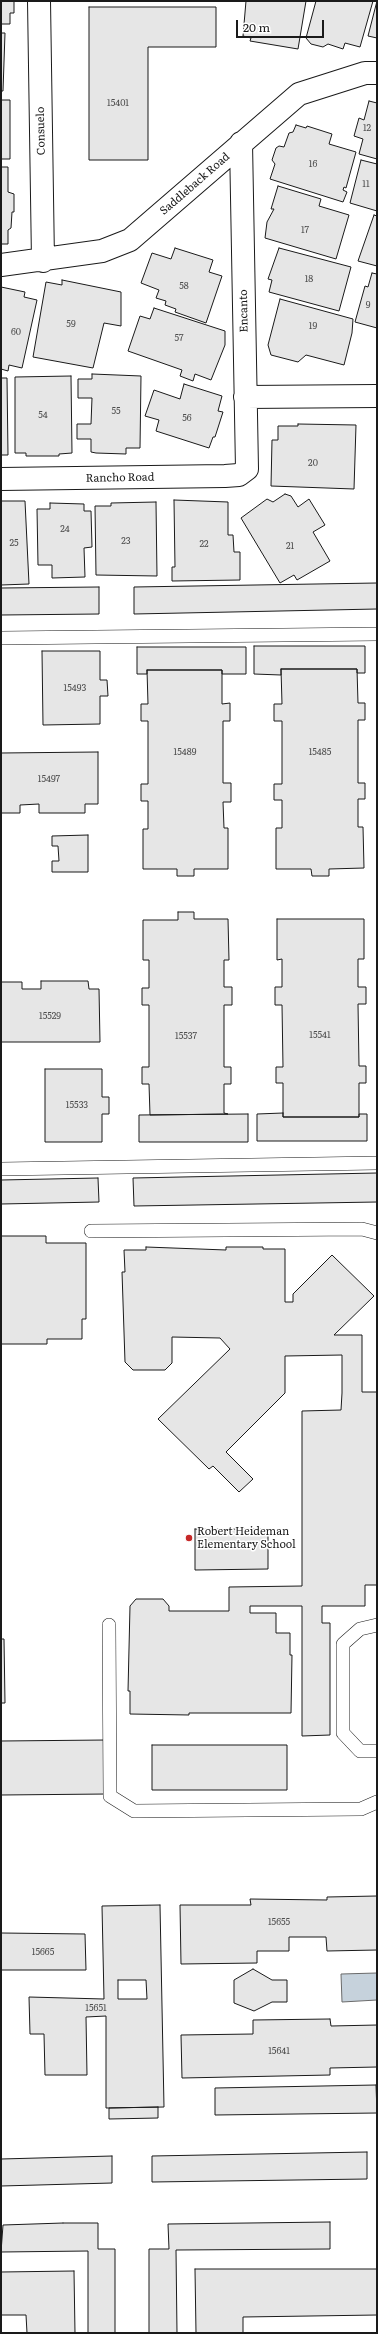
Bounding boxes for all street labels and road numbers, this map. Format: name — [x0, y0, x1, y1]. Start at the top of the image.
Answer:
street label: Consuelo — [34, 107, 48, 155]
street label: Saddleback Road — [157, 150, 233, 218]
street label: Encanto — [237, 289, 251, 333]
street label: Rancho Road — [85, 471, 155, 485]

